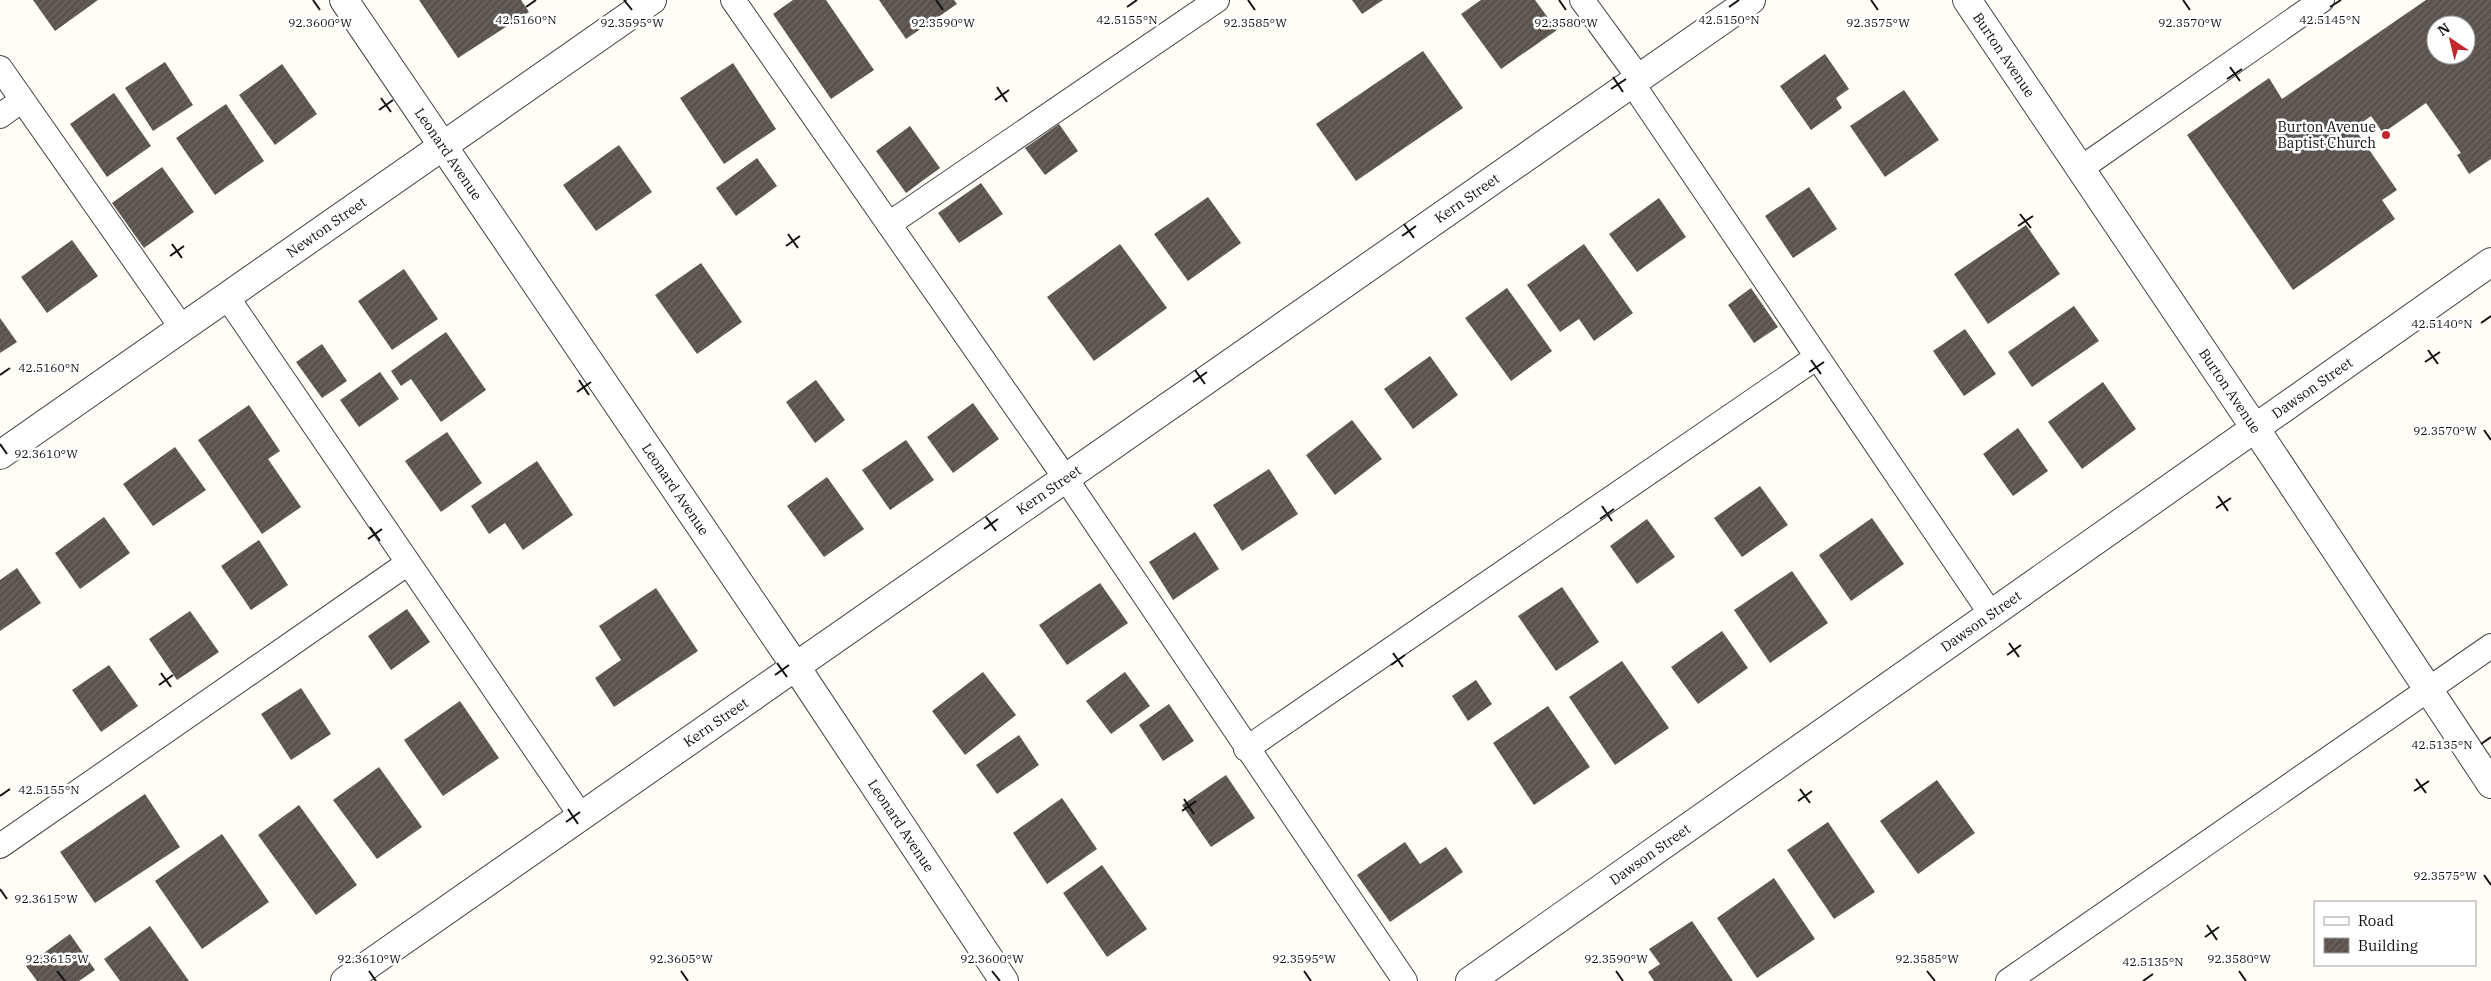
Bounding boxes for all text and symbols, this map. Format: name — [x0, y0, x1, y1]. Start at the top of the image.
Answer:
street label: Burton Avenue — [1969, 9, 2039, 101]
text: 42.5160°N — [495, 12, 557, 27]
text: 42.5155°N — [1096, 12, 1158, 27]
text: 42.5150°N — [1698, 12, 1760, 27]
text: 42.5145°N — [2299, 12, 2361, 27]
text: 92.3600°W — [288, 15, 352, 30]
text: 92.3595°W — [600, 15, 664, 30]
text: 92.3590°W — [911, 15, 975, 30]
text: 92.3585°W — [1223, 15, 1287, 30]
text: 92.3580°W — [1534, 15, 1598, 30]
text: 92.3575°W — [1846, 15, 1910, 30]
text: 92.3570°W — [2158, 15, 2222, 30]
north arrow — [2426, 15, 2476, 65]
text: N — [2434, 19, 2453, 40]
street label: Leonard Avenue — [411, 104, 486, 204]
place label: Burton Avenue Baptist Church — [2277, 118, 2376, 152]
marker: Burton Avenue Baptist Church — [2380, 129, 2392, 141]
street label: Kern Street — [1431, 169, 1503, 227]
street label: Newton Street — [283, 193, 370, 261]
text: 42.5140°N — [2411, 316, 2473, 331]
street label: Burton Avenue — [2195, 345, 2265, 437]
street label: Dawson Street — [2268, 353, 2356, 423]
text: 42.5160°N — [18, 360, 80, 375]
text: 92.3570°W — [2413, 423, 2477, 438]
street label: Leonard Avenue — [638, 440, 713, 539]
text: 92.3610°W — [14, 446, 78, 461]
street label: Kern Street — [1013, 461, 1085, 519]
street label: Dawson Street — [1937, 587, 2025, 656]
street label: Kern Street — [680, 694, 752, 751]
text: 42.5135°N — [2411, 737, 2473, 752]
street label: Leonard Avenue — [864, 776, 938, 875]
text: 42.5155°N — [18, 782, 80, 797]
street label: Dawson Street — [1606, 820, 1694, 889]
text: 92.3575°W — [2413, 868, 2477, 883]
text: 92.3615°W — [14, 891, 78, 906]
legend — [2314, 901, 2476, 966]
text: Road — [2358, 911, 2394, 930]
text: Building — [2358, 936, 2418, 955]
text: 92.3615°W — [25, 951, 89, 966]
text: 92.3610°W — [337, 951, 401, 966]
text: 92.3605°W — [649, 951, 713, 966]
text: 92.3600°W — [960, 951, 1024, 966]
text: 92.3595°W — [1272, 951, 1336, 966]
text: 92.3590°W — [1584, 951, 1648, 966]
text: 92.3585°W — [1895, 951, 1959, 966]
text: 92.3580°W — [2207, 951, 2271, 966]
text: 42.5135°N — [2122, 954, 2184, 969]

